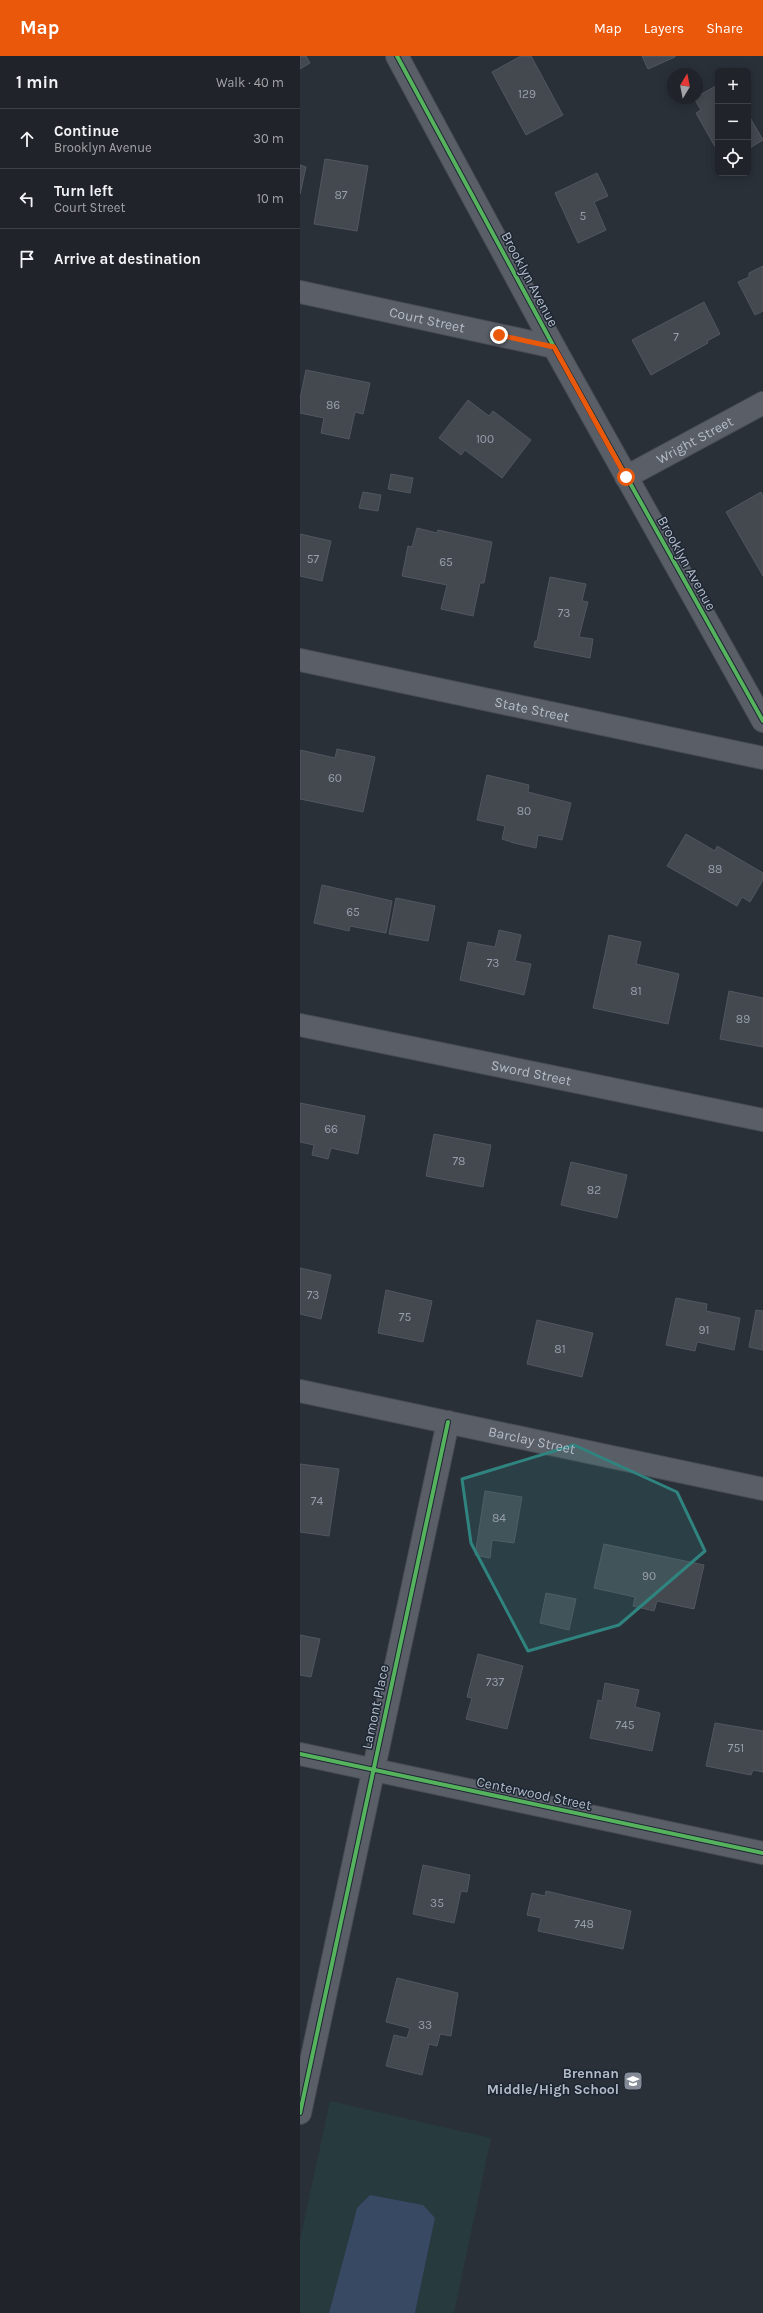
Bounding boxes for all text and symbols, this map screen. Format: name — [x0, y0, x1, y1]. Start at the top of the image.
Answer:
text: Map — [20, 17, 59, 39]
text: Map — [594, 20, 622, 37]
text: Layers — [644, 20, 684, 37]
text: Share — [706, 20, 743, 37]
north arrow — [667, 68, 703, 104]
map controls — [715, 68, 751, 176]
button: + — [715, 68, 751, 104]
text: 1 min — [16, 72, 59, 92]
text: Walk · 40 m — [216, 75, 284, 90]
house number: 129 — [518, 87, 536, 101]
button: − — [715, 104, 751, 140]
text: Continue — [54, 122, 119, 140]
icon: ahead — [16, 128, 38, 150]
text: 30 m — [253, 131, 284, 146]
text: Brooklyn Avenue — [54, 140, 152, 155]
button: locate — [715, 140, 751, 176]
text: Turn left — [54, 182, 113, 200]
icon: left — [16, 188, 38, 210]
house number: 87 — [334, 188, 348, 202]
text: 10 m — [257, 191, 284, 206]
text: Court Street — [54, 200, 125, 215]
house number: 5 — [580, 209, 587, 223]
street label: Brooklyn Avenue — [497, 229, 562, 330]
icon: arrive — [16, 248, 38, 270]
text: Arrive at destination — [54, 250, 201, 268]
street label: Court Street — [388, 304, 466, 336]
route end — [490, 326, 508, 344]
house number: 7 — [673, 330, 679, 344]
house number: 86 — [326, 398, 340, 412]
street label: Wright Street — [654, 413, 736, 468]
house number: 100 — [476, 432, 494, 446]
route start — [617, 468, 635, 486]
street label: Brooklyn Avenue — [654, 513, 720, 613]
house number: 57 — [307, 552, 320, 566]
house number: 65 — [439, 555, 453, 569]
house number: 73 — [558, 606, 570, 620]
street label: State Street — [493, 693, 571, 726]
house number: 60 — [328, 771, 342, 785]
house number: 80 — [517, 804, 531, 818]
house number: 88 — [708, 862, 722, 876]
house number: 65 — [346, 905, 360, 919]
house number: 73 — [487, 956, 499, 970]
house number: 81 — [630, 984, 642, 998]
house number: 89 — [736, 1012, 750, 1026]
street label: Sword Street — [489, 1056, 573, 1089]
house number: 66 — [324, 1122, 338, 1136]
house number: 78 — [452, 1154, 466, 1168]
house number: 82 — [587, 1183, 601, 1197]
house number: 73 — [307, 1288, 319, 1302]
house number: 75 — [399, 1310, 411, 1324]
house number: 91 — [699, 1323, 709, 1337]
house number: 81 — [554, 1342, 566, 1356]
street label: Barclay Street — [487, 1423, 577, 1458]
house number: 74 — [311, 1494, 323, 1508]
house number: 84 — [492, 1511, 506, 1525]
house number: 90 — [642, 1569, 656, 1583]
street label: Lamont Place — [358, 1663, 393, 1751]
house number: 737 — [486, 1675, 505, 1689]
house number: 745 — [615, 1718, 635, 1732]
house number: 751 — [728, 1741, 744, 1755]
street label: Centerwood Street — [475, 1773, 593, 1814]
house number: 35 — [430, 1896, 444, 1910]
house number: 748 — [574, 1917, 594, 1931]
house number: 33 — [418, 2018, 432, 2032]
place label: Brennan Middle/High School — [487, 2065, 619, 2098]
school or university icon: Brennan Middle/High School — [622, 2070, 644, 2092]

